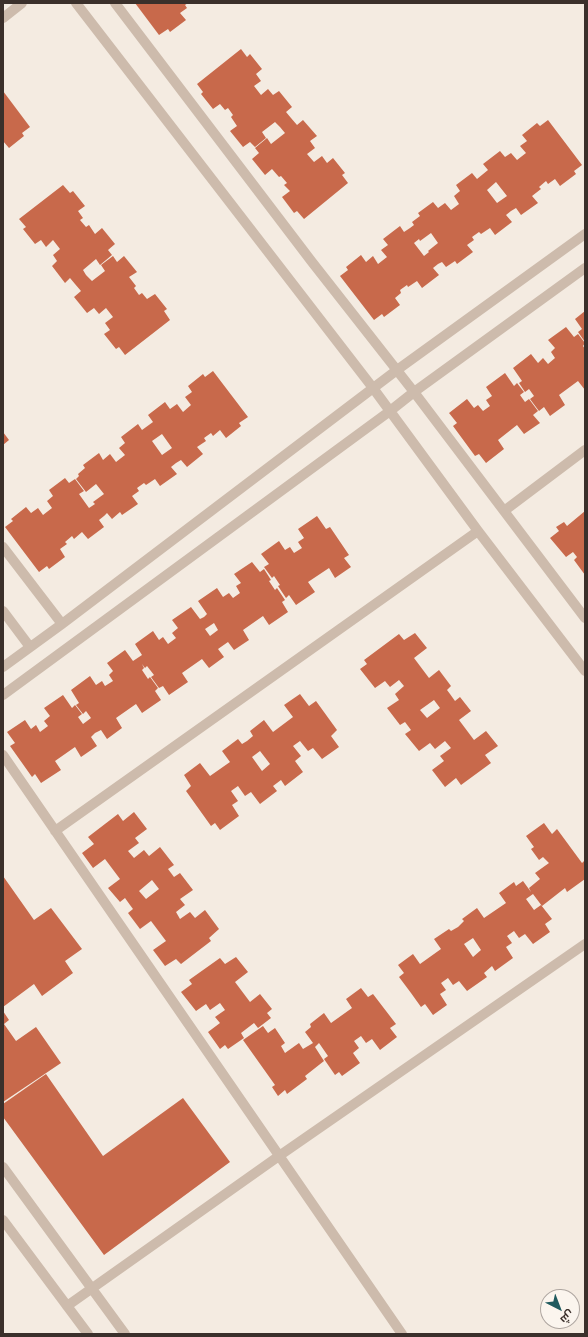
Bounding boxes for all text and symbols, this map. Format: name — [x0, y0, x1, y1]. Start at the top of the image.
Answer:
north arrow — [540, 1289, 580, 1329]
text: ش — [557, 1307, 577, 1327]

